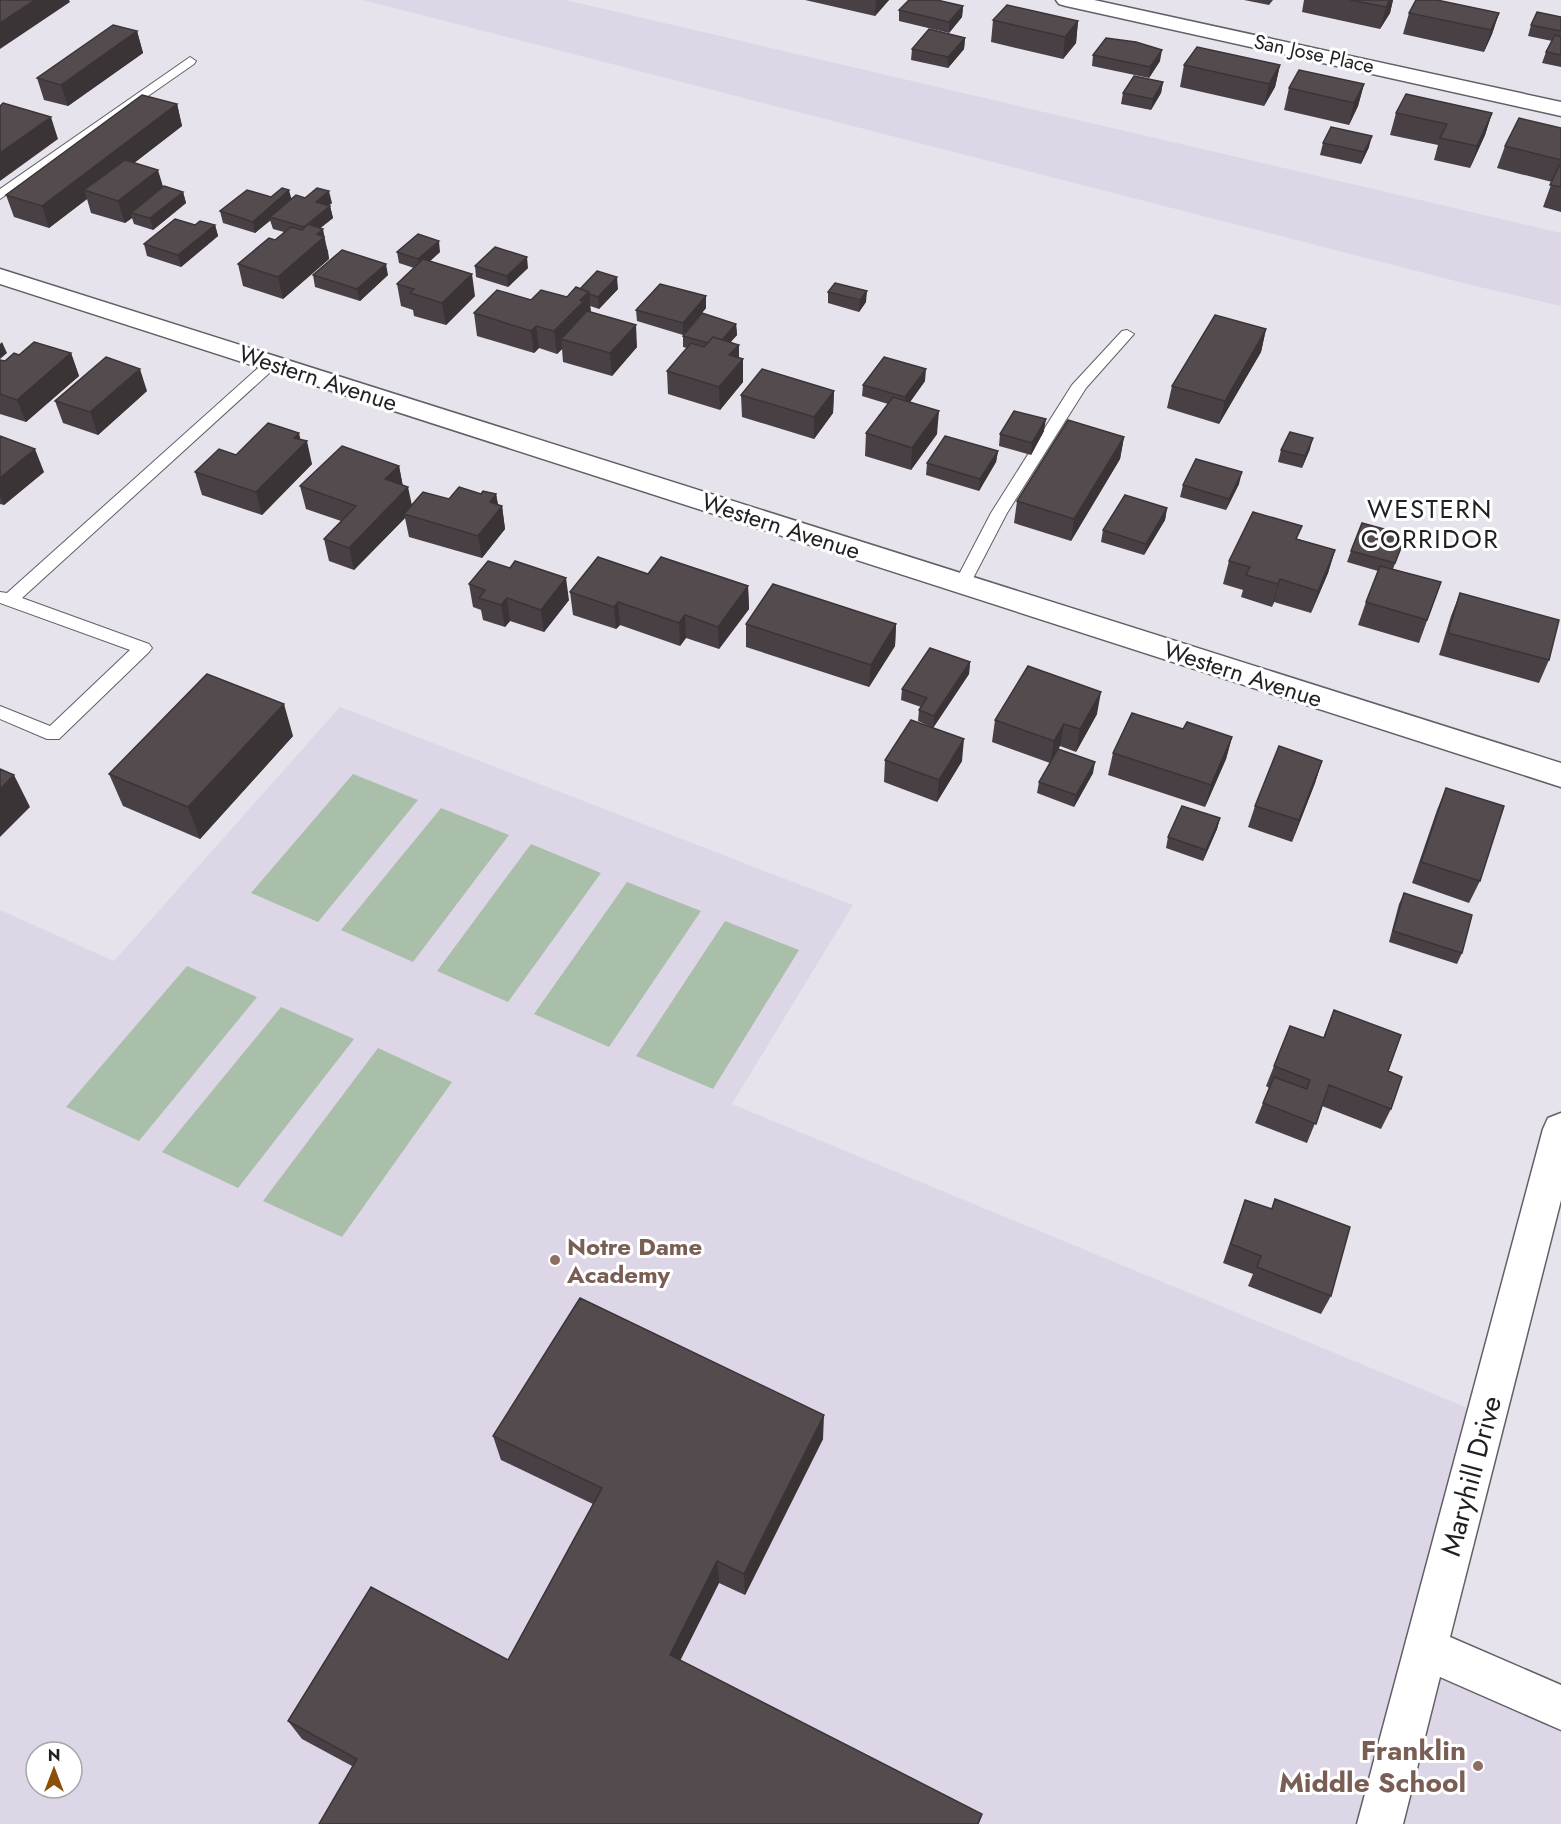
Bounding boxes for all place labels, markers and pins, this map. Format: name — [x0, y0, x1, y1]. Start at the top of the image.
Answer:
place label: Notre Dame Academy — [566, 1229, 702, 1292]
marker: Notre Dame Academy — [548, 1253, 562, 1267]
place label: Franklin Middle School — [1279, 1730, 1466, 1803]
marker: Franklin Middle School — [1471, 1759, 1485, 1773]

